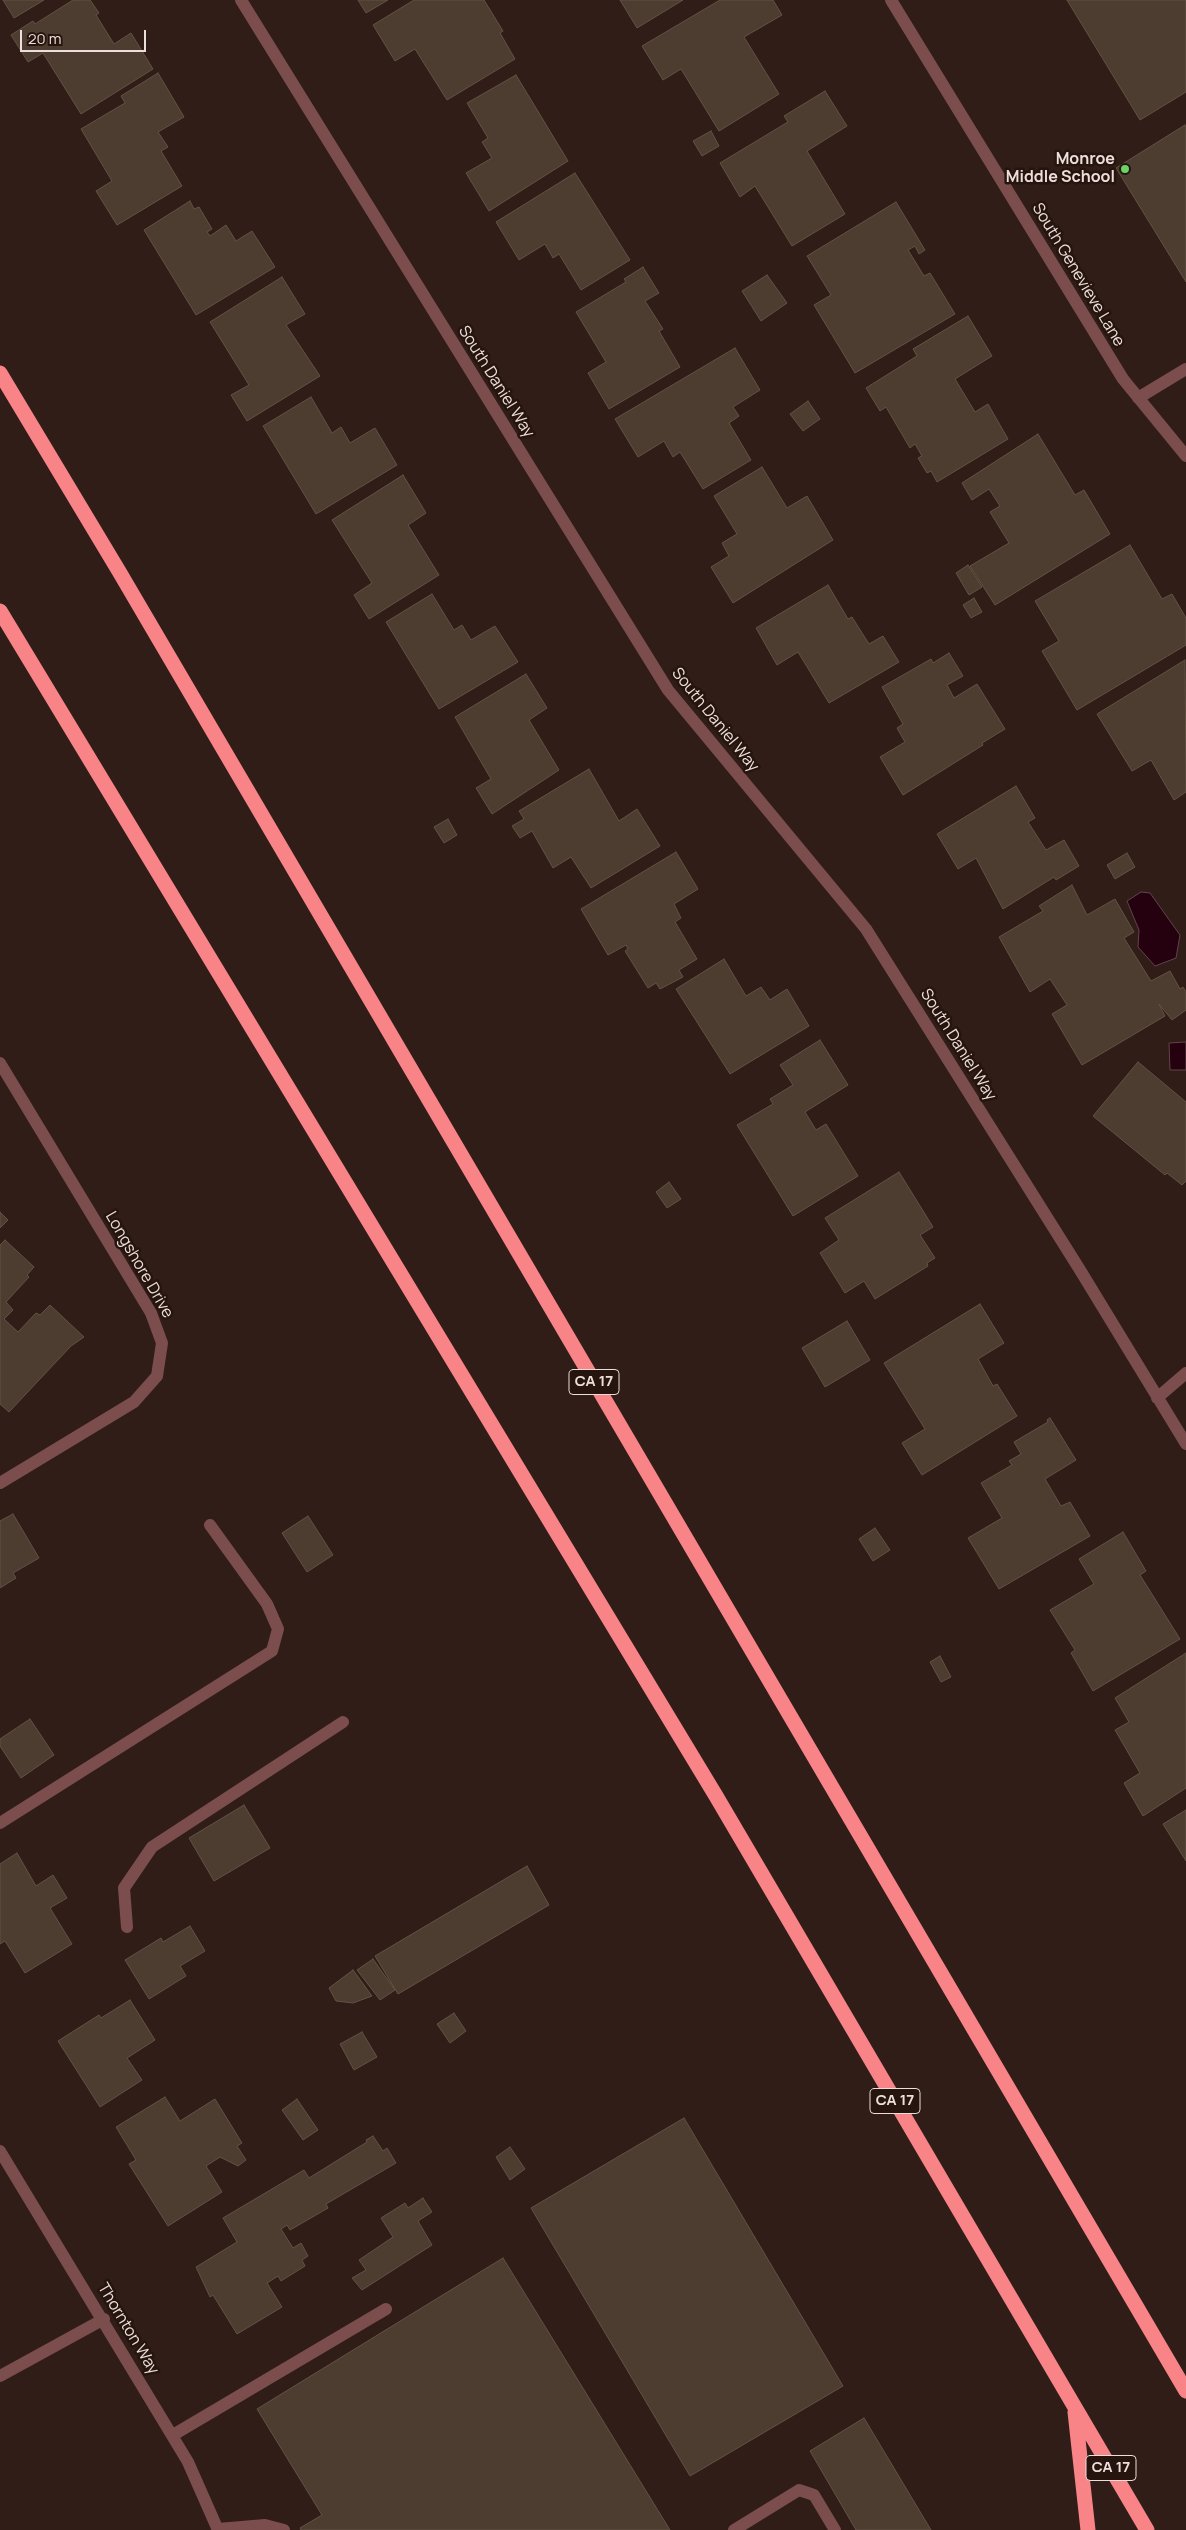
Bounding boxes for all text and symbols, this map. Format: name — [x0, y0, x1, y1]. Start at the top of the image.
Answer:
scale bar — [22, 20, 149, 52]
text: 20 m — [28, 28, 61, 49]
place label: Monroe Middle School — [1006, 150, 1115, 188]
marker: Monroe Middle School — [1119, 163, 1131, 175]
street label: South Genevieve Lane — [1028, 200, 1128, 350]
street label: South Daniel Way — [454, 323, 538, 441]
street label: South Daniel Way — [667, 664, 763, 776]
street label: South Daniel Way — [916, 986, 1000, 1104]
street label: Longshore Drive — [101, 1208, 177, 1322]
road number: CA 17 — [569, 1370, 619, 1394]
road number: CA 17 — [870, 2088, 920, 2114]
street label: Thornton Way — [93, 2280, 163, 2378]
road number: CA 17 — [1086, 2456, 1136, 2480]

